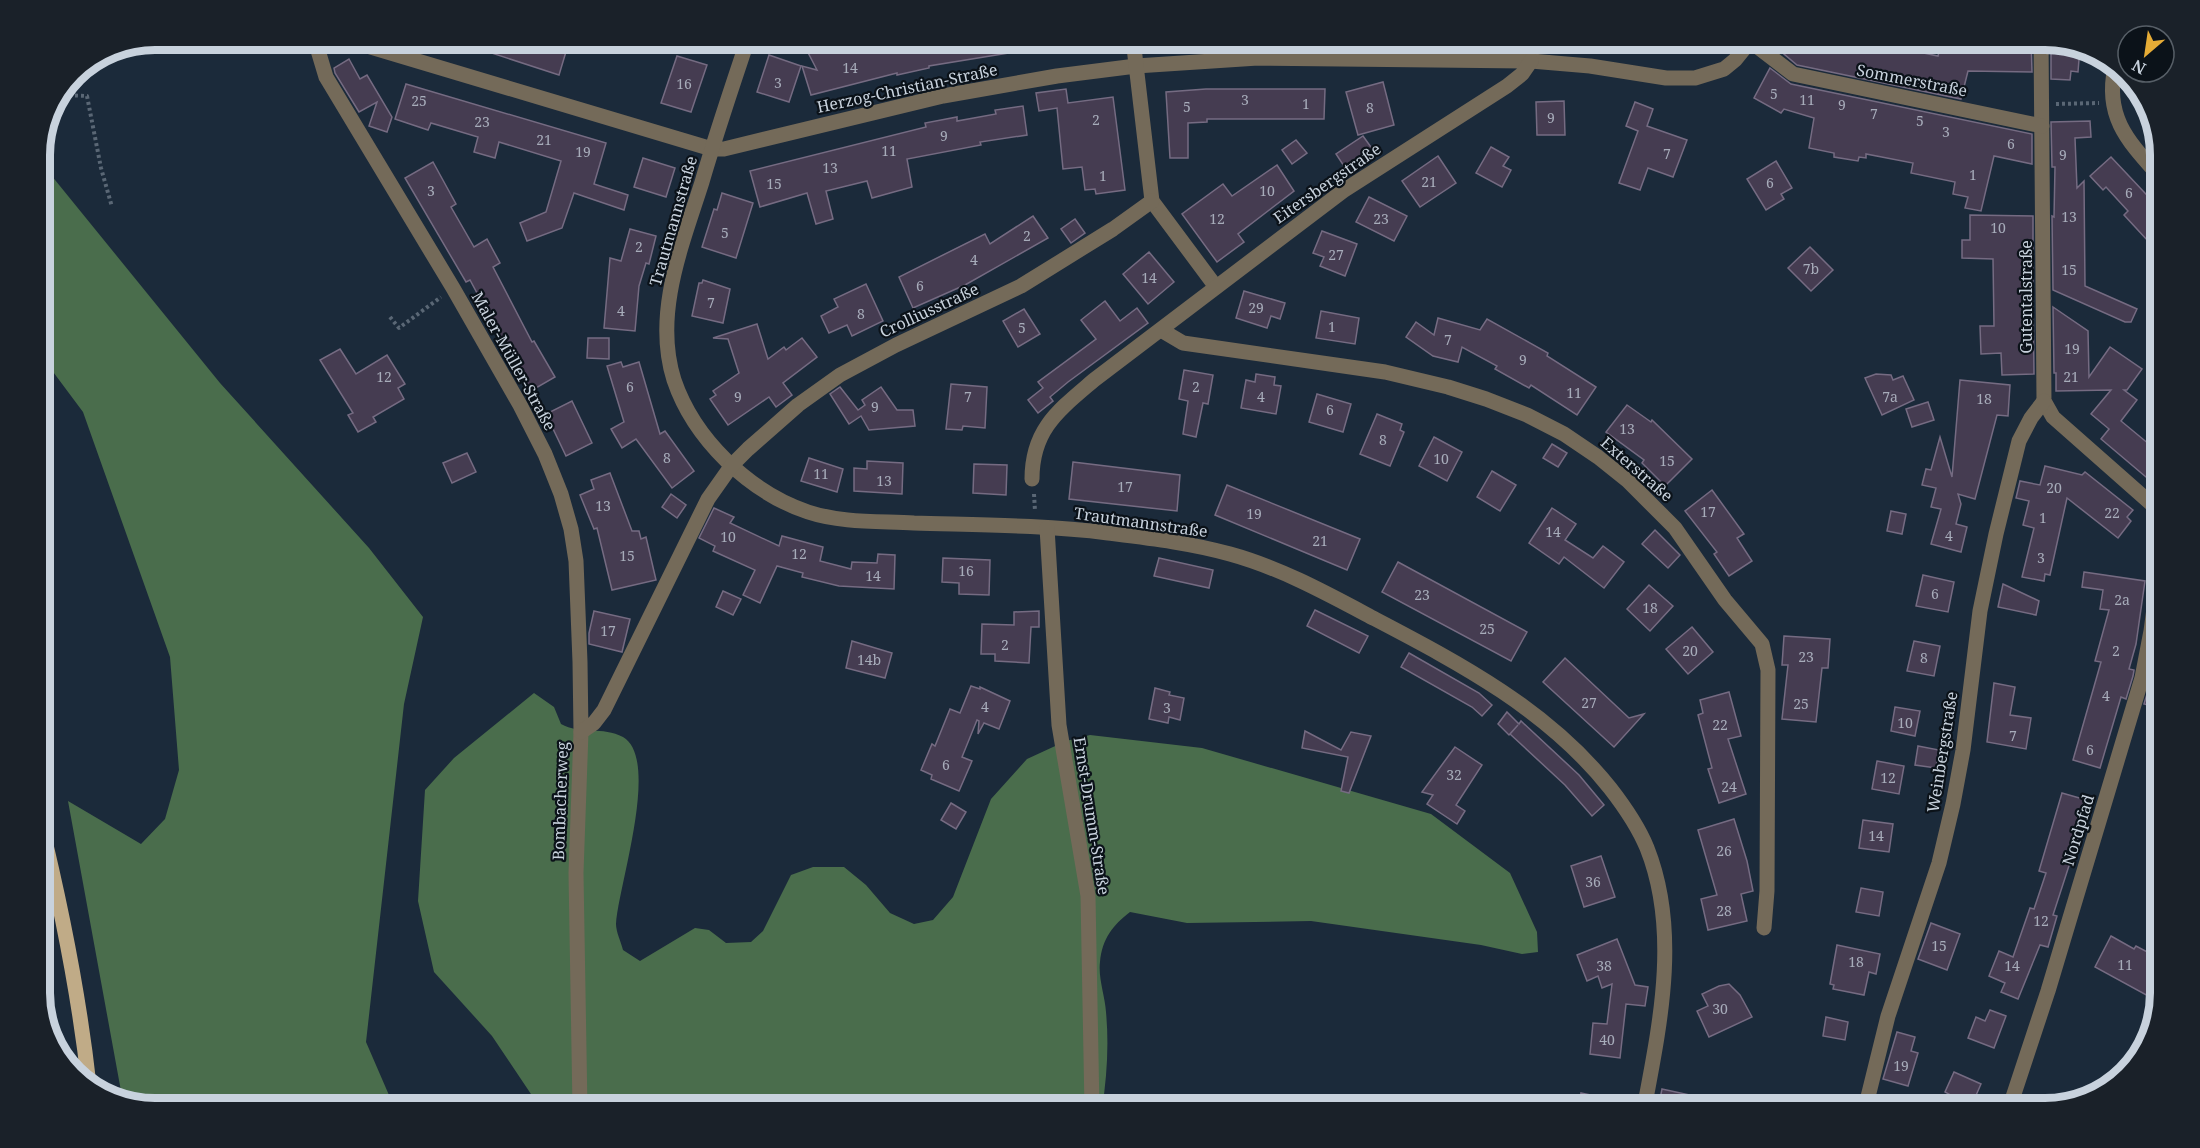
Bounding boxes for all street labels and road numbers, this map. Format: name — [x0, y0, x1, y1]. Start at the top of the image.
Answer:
street label: Herzog-Christian-Straße — [815, 58, 999, 118]
street label: Sommerstraße — [1855, 58, 1969, 102]
street label: Eitersbergstraße — [1269, 138, 1385, 228]
street label: Trautmannstraße — [644, 153, 702, 289]
street label: Gutentalstraße — [2015, 240, 2037, 354]
street label: Crolliusstraße — [876, 277, 982, 343]
street label: Maler-Müller-Straße — [467, 288, 561, 434]
street label: Exterstraße — [1596, 432, 1678, 506]
street label: Trautmannstraße — [1073, 502, 1209, 542]
street label: Weinbergstraße — [1922, 690, 1962, 814]
street label: Ernst-Drumm-Straße — [1069, 735, 1115, 897]
street label: Bombacherweg — [547, 741, 573, 861]
street label: Nordpfad — [2057, 792, 2099, 868]

